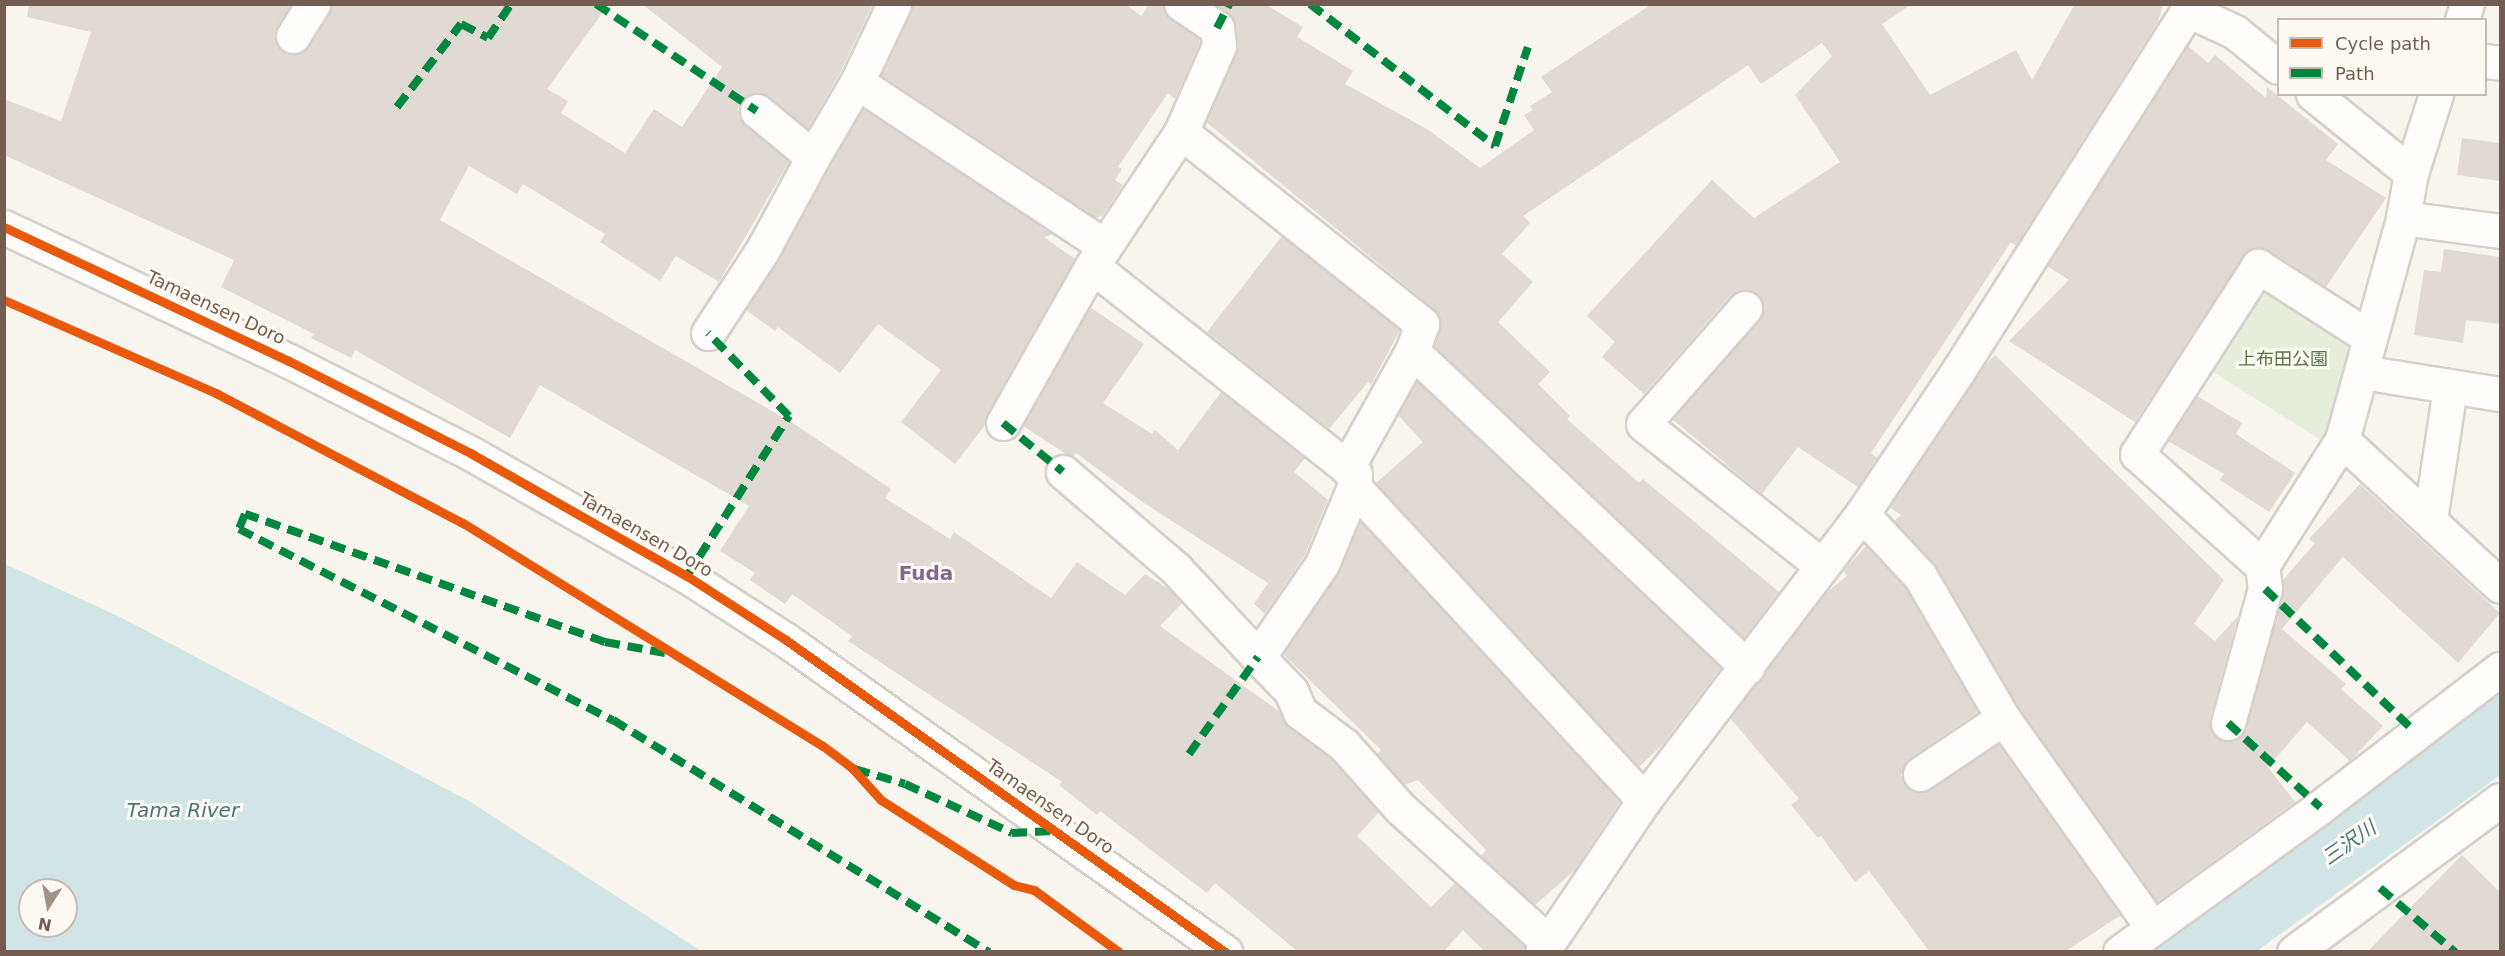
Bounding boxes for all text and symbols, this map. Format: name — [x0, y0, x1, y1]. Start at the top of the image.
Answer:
legend — [2277, 18, 2487, 96]
text: Cycle path — [2335, 33, 2431, 54]
text: Path — [2335, 63, 2375, 84]
street label: Tamaensen Doro — [143, 266, 289, 350]
park label: 上布田公園 — [2238, 348, 2328, 370]
street label: Tamaensen Doro — [575, 488, 717, 582]
district label: Fuda — [899, 561, 953, 585]
street label: Tamaensen Doro — [982, 755, 1118, 859]
water label: Tama River — [127, 798, 239, 822]
water label: 三沢川 — [2318, 816, 2380, 870]
north arrow — [18, 878, 78, 938]
text: N — [36, 914, 53, 935]

